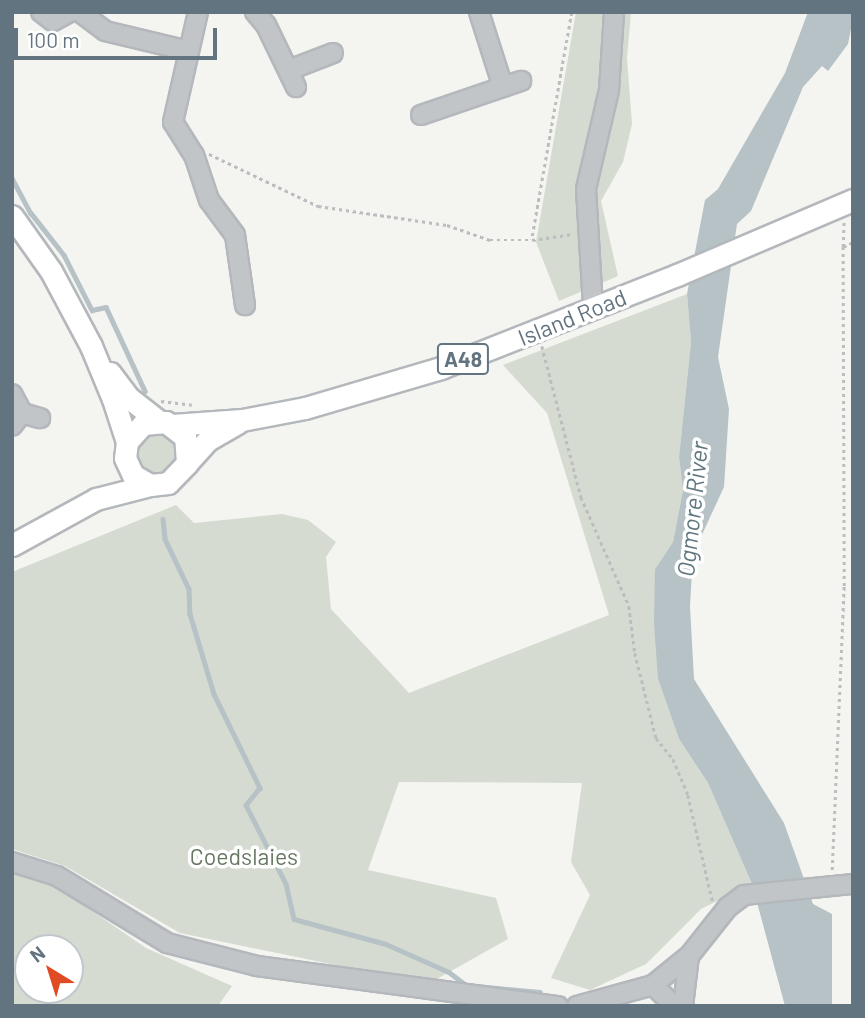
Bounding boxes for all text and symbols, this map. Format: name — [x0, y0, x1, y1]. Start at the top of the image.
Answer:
scale bar — [18, 14, 220, 58]
text: 100 m — [27, 27, 80, 52]
street label: Island Road — [514, 283, 630, 351]
road number: A48 — [437, 342, 489, 376]
water label: Ogmore River — [671, 440, 713, 578]
park label: Coedslaies — [190, 842, 298, 870]
north arrow — [14, 934, 84, 1004]
text: N — [25, 941, 49, 967]

